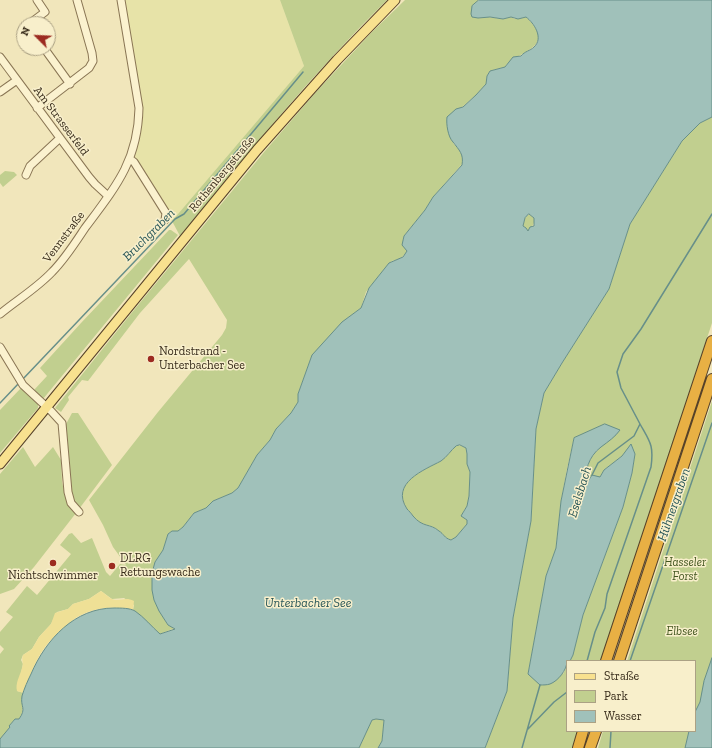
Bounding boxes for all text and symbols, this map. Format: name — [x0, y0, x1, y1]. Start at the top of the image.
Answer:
north arrow — [16, 16, 56, 56]
text: N — [18, 25, 33, 38]
street label: Am Strasserfeld — [30, 84, 92, 158]
street label: Rothenbergstraße — [186, 133, 258, 215]
water label: Bruchgraben — [120, 206, 178, 264]
street label: Vennstraße — [40, 209, 88, 265]
place label: Nordstrand - Unterbacher See — [159, 345, 245, 373]
marker: Nordstrand - Unterbacher See — [146, 354, 156, 364]
water label: Eselsbach — [565, 465, 595, 519]
water label: Hühnergraben — [654, 466, 694, 544]
place label: DLRG Rettungswache — [120, 552, 200, 580]
park label: Hasseler Forst — [664, 556, 706, 584]
marker: Nichtschwimmer — [48, 558, 58, 568]
marker: DLRG Rettungswache — [107, 561, 117, 571]
place label: Nichtschwimmer — [8, 569, 98, 583]
water label: Unterbacher See — [265, 595, 351, 611]
park label: Elbsee — [666, 625, 698, 639]
legend — [566, 660, 696, 732]
text: Straße — [604, 669, 639, 683]
text: Park — [604, 689, 628, 703]
text: Wasser — [604, 709, 642, 723]

